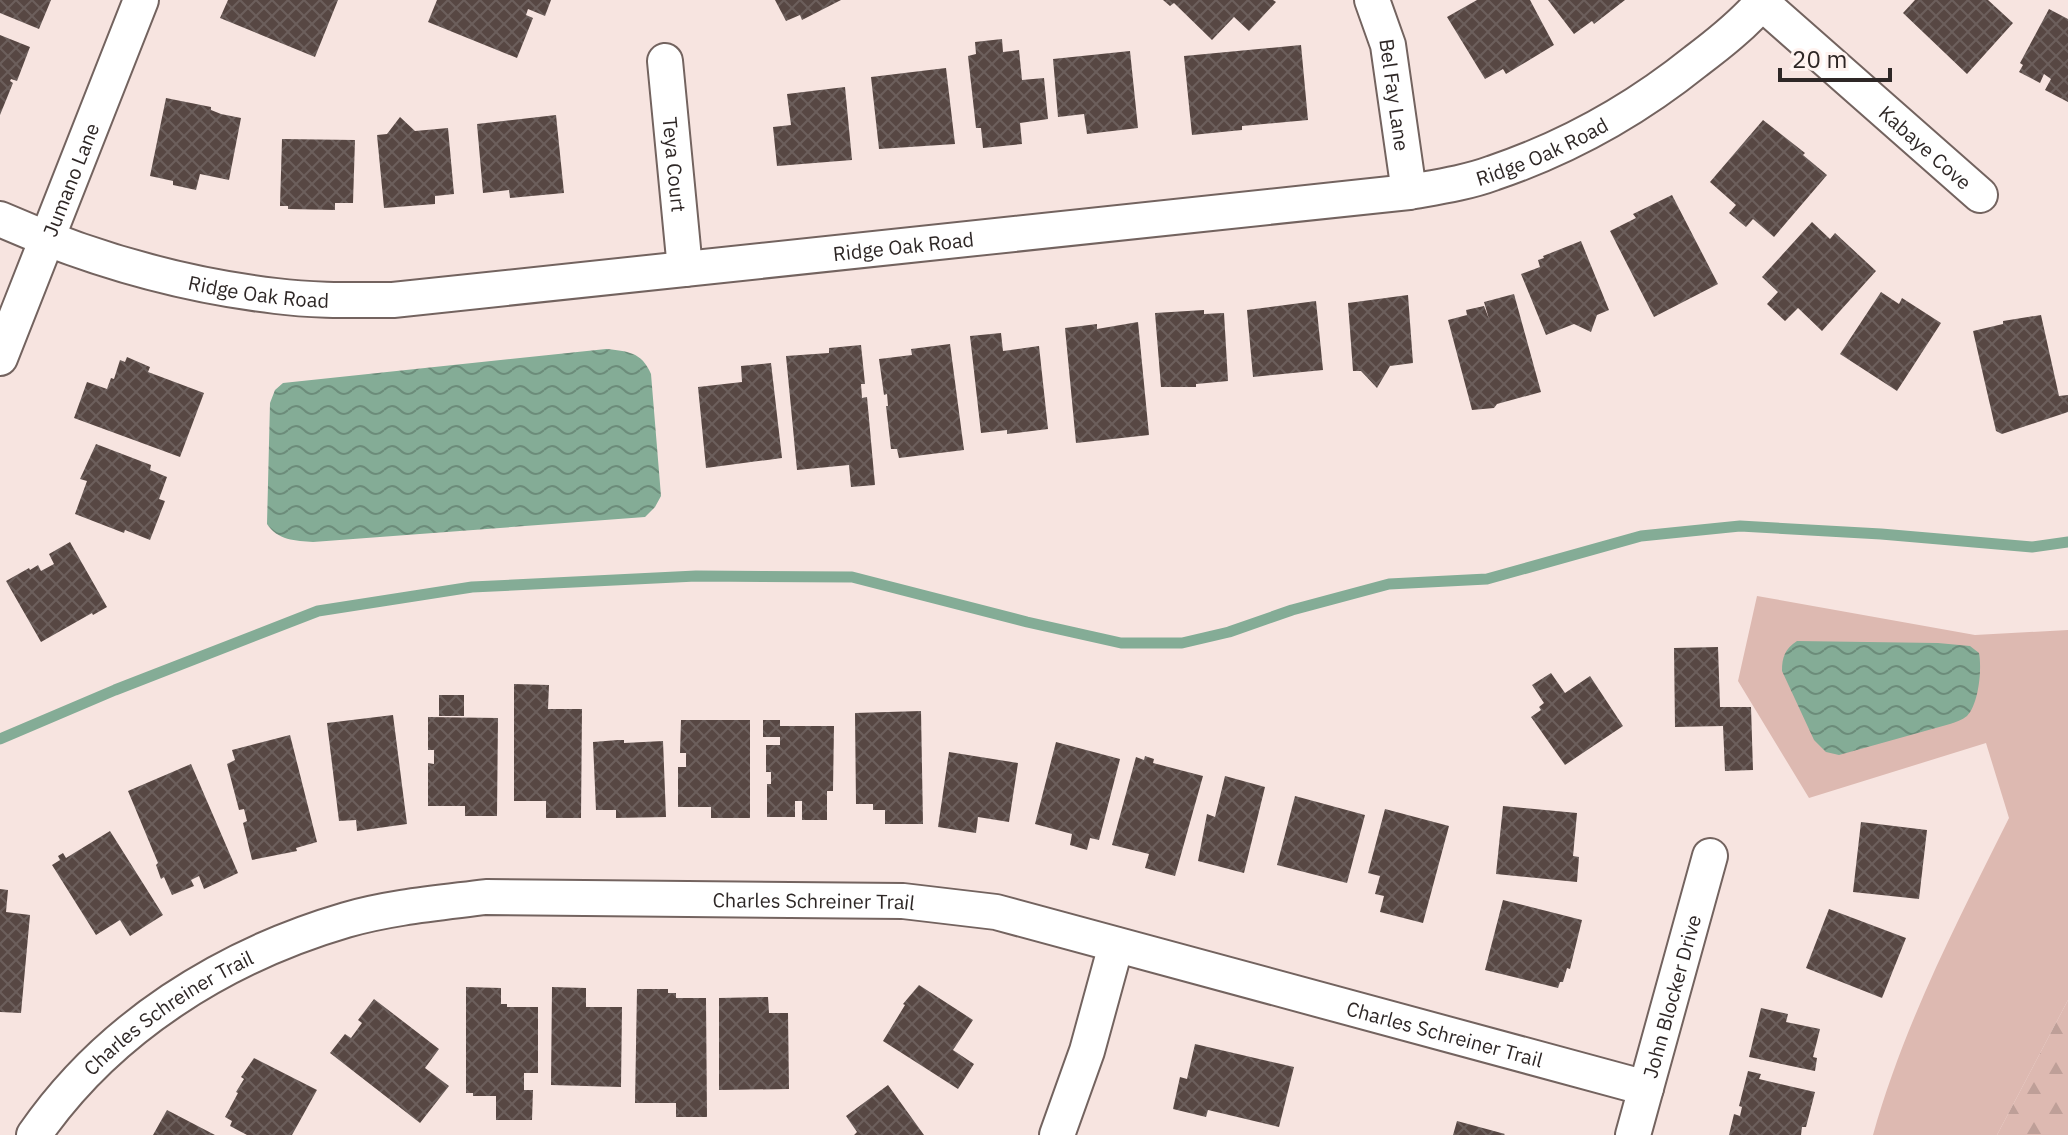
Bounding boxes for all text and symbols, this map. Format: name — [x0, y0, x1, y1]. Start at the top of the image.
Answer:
scale bar — [1780, 32, 1890, 82]
street label: Bel Fay Lane — [1374, 37, 1416, 153]
text: 20 m — [1792, 43, 1847, 75]
street label: Kabaye Cove — [1874, 99, 1978, 195]
street label: Ridge Oak Road — [1472, 110, 1613, 191]
street label: Teya Court — [657, 116, 693, 213]
street label: Jumano Lane — [36, 119, 105, 240]
street label: Ridge Oak Road — [831, 225, 975, 267]
street label: Ridge Oak Road — [186, 268, 330, 313]
street label: Charles Schreiner Trail — [712, 886, 916, 916]
street label: John Blocker Drive — [1636, 911, 1707, 1081]
street label: Charles Schreiner Trail — [77, 943, 257, 1081]
street label: Charles Schreiner Trail — [1344, 994, 1546, 1073]

